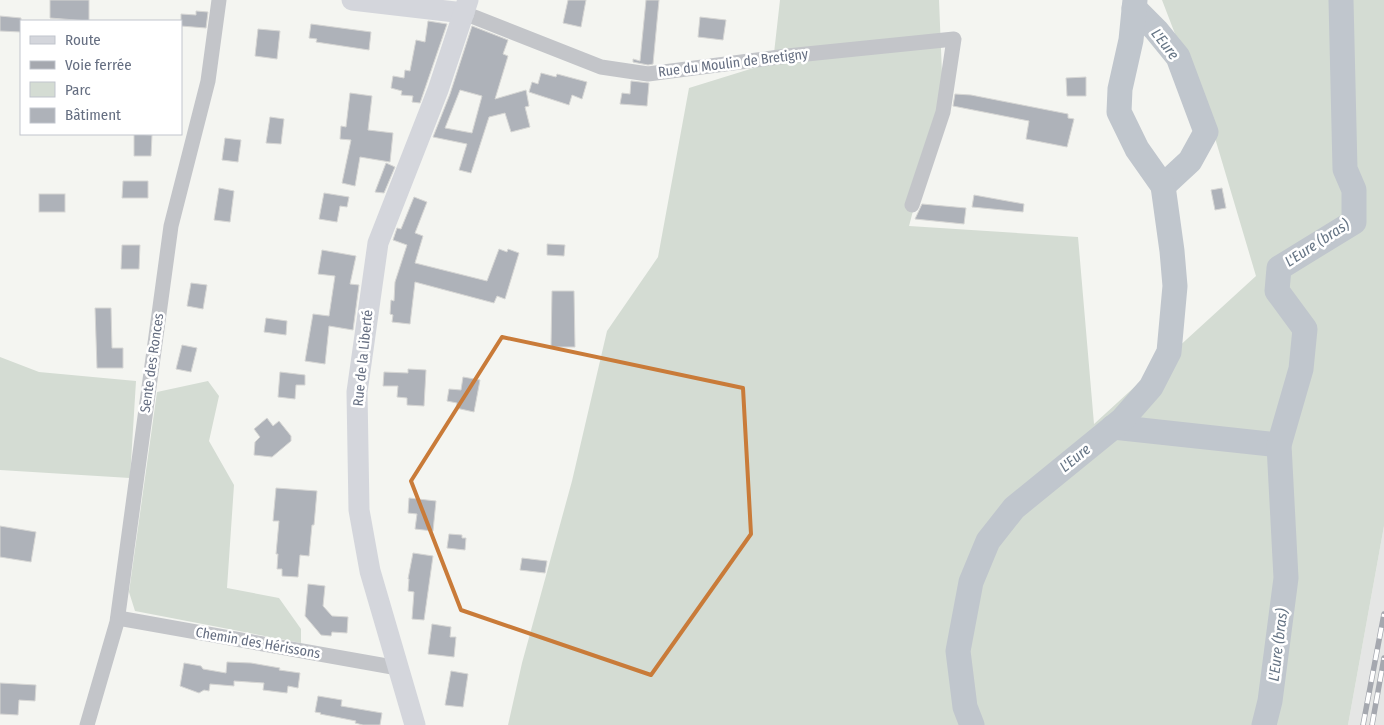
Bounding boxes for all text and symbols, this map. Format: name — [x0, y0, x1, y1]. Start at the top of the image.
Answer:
legend — [20, 20, 182, 135]
water label: L'Eure — [1147, 25, 1183, 63]
text: Route — [65, 31, 101, 49]
street label: Rue du Moulin de Bretigny — [657, 45, 810, 81]
text: Voie ferrée — [65, 56, 132, 74]
text: Parc — [65, 81, 91, 99]
text: Bâtiment — [65, 106, 121, 124]
water label: L'Eure (bras) — [1281, 215, 1353, 271]
street label: Rue de la Liberté — [349, 309, 377, 407]
street label: Sente des Ronces — [137, 312, 167, 414]
water label: L'Eure — [1056, 440, 1094, 476]
water label: L'Eure (bras) — [1265, 607, 1291, 683]
street label: Chemin des Hérissons — [194, 624, 322, 662]

